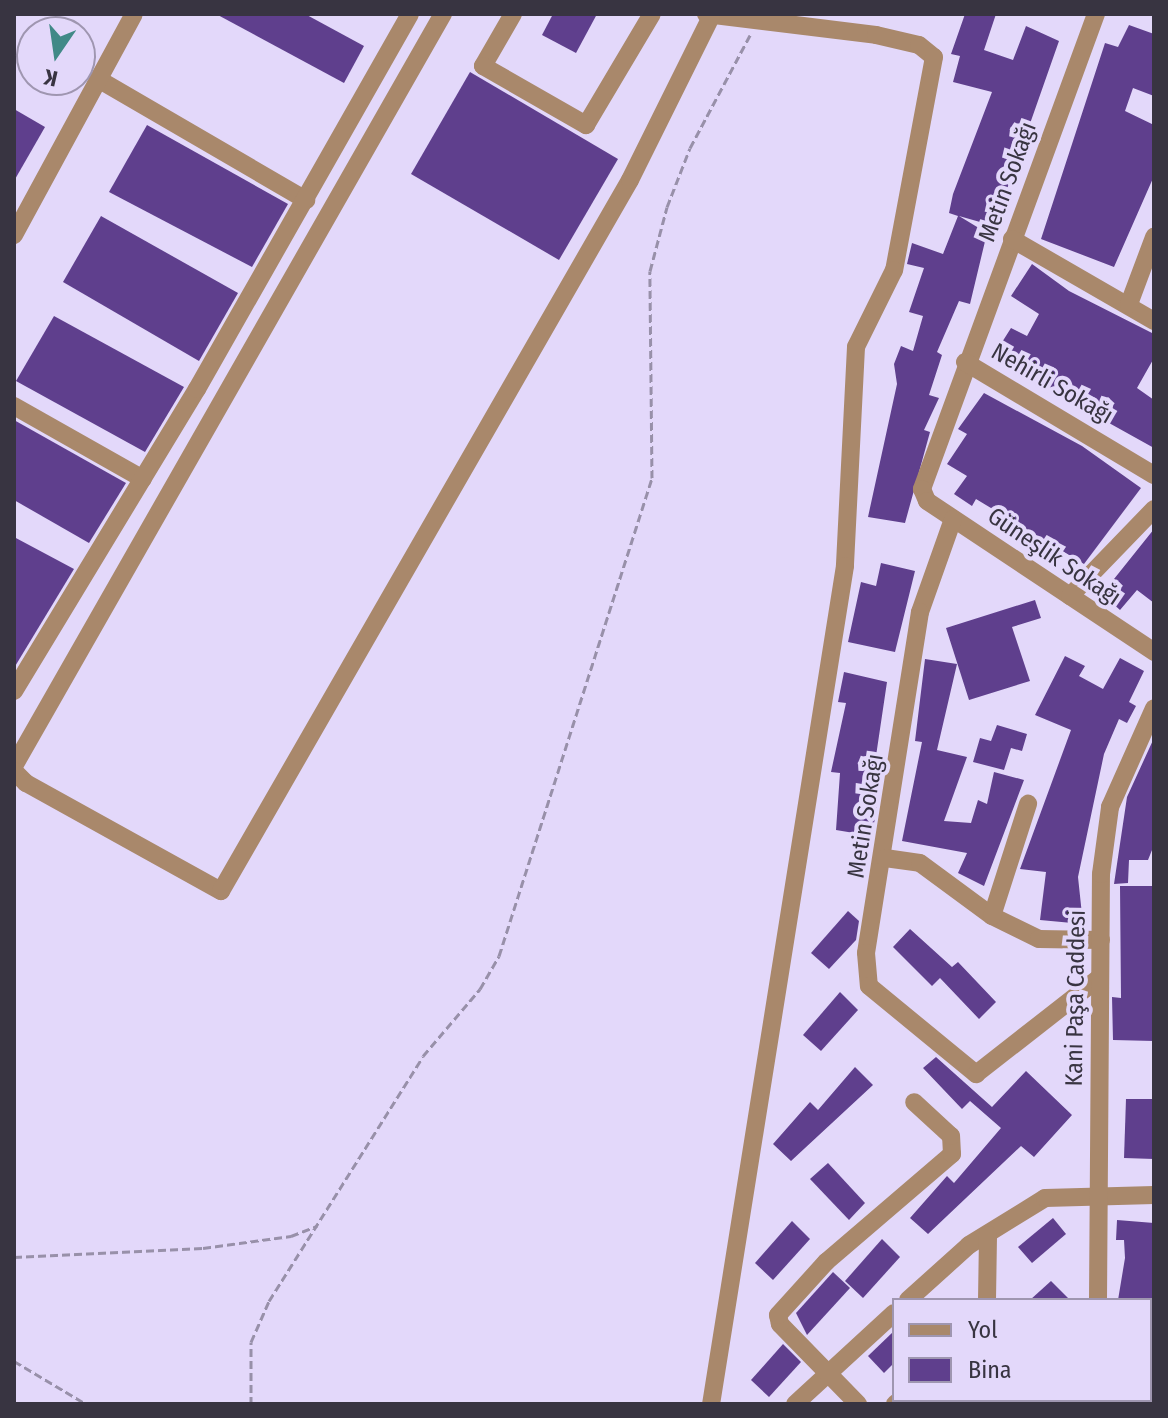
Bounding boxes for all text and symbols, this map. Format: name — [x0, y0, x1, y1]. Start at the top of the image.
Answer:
north arrow — [16, 16, 96, 96]
text: K — [42, 63, 60, 93]
street label: Metin Sokağı — [973, 118, 1043, 246]
street label: Nehirli Sokağı — [986, 338, 1118, 430]
street label: Güneşlik Sokağı — [982, 502, 1126, 612]
street label: Metin Sokağı — [842, 752, 890, 880]
street label: Kani Paşa Caddesi — [1060, 909, 1092, 1087]
legend — [892, 1298, 1152, 1402]
text: Yol — [968, 1316, 998, 1344]
text: Bina — [968, 1356, 1012, 1384]

